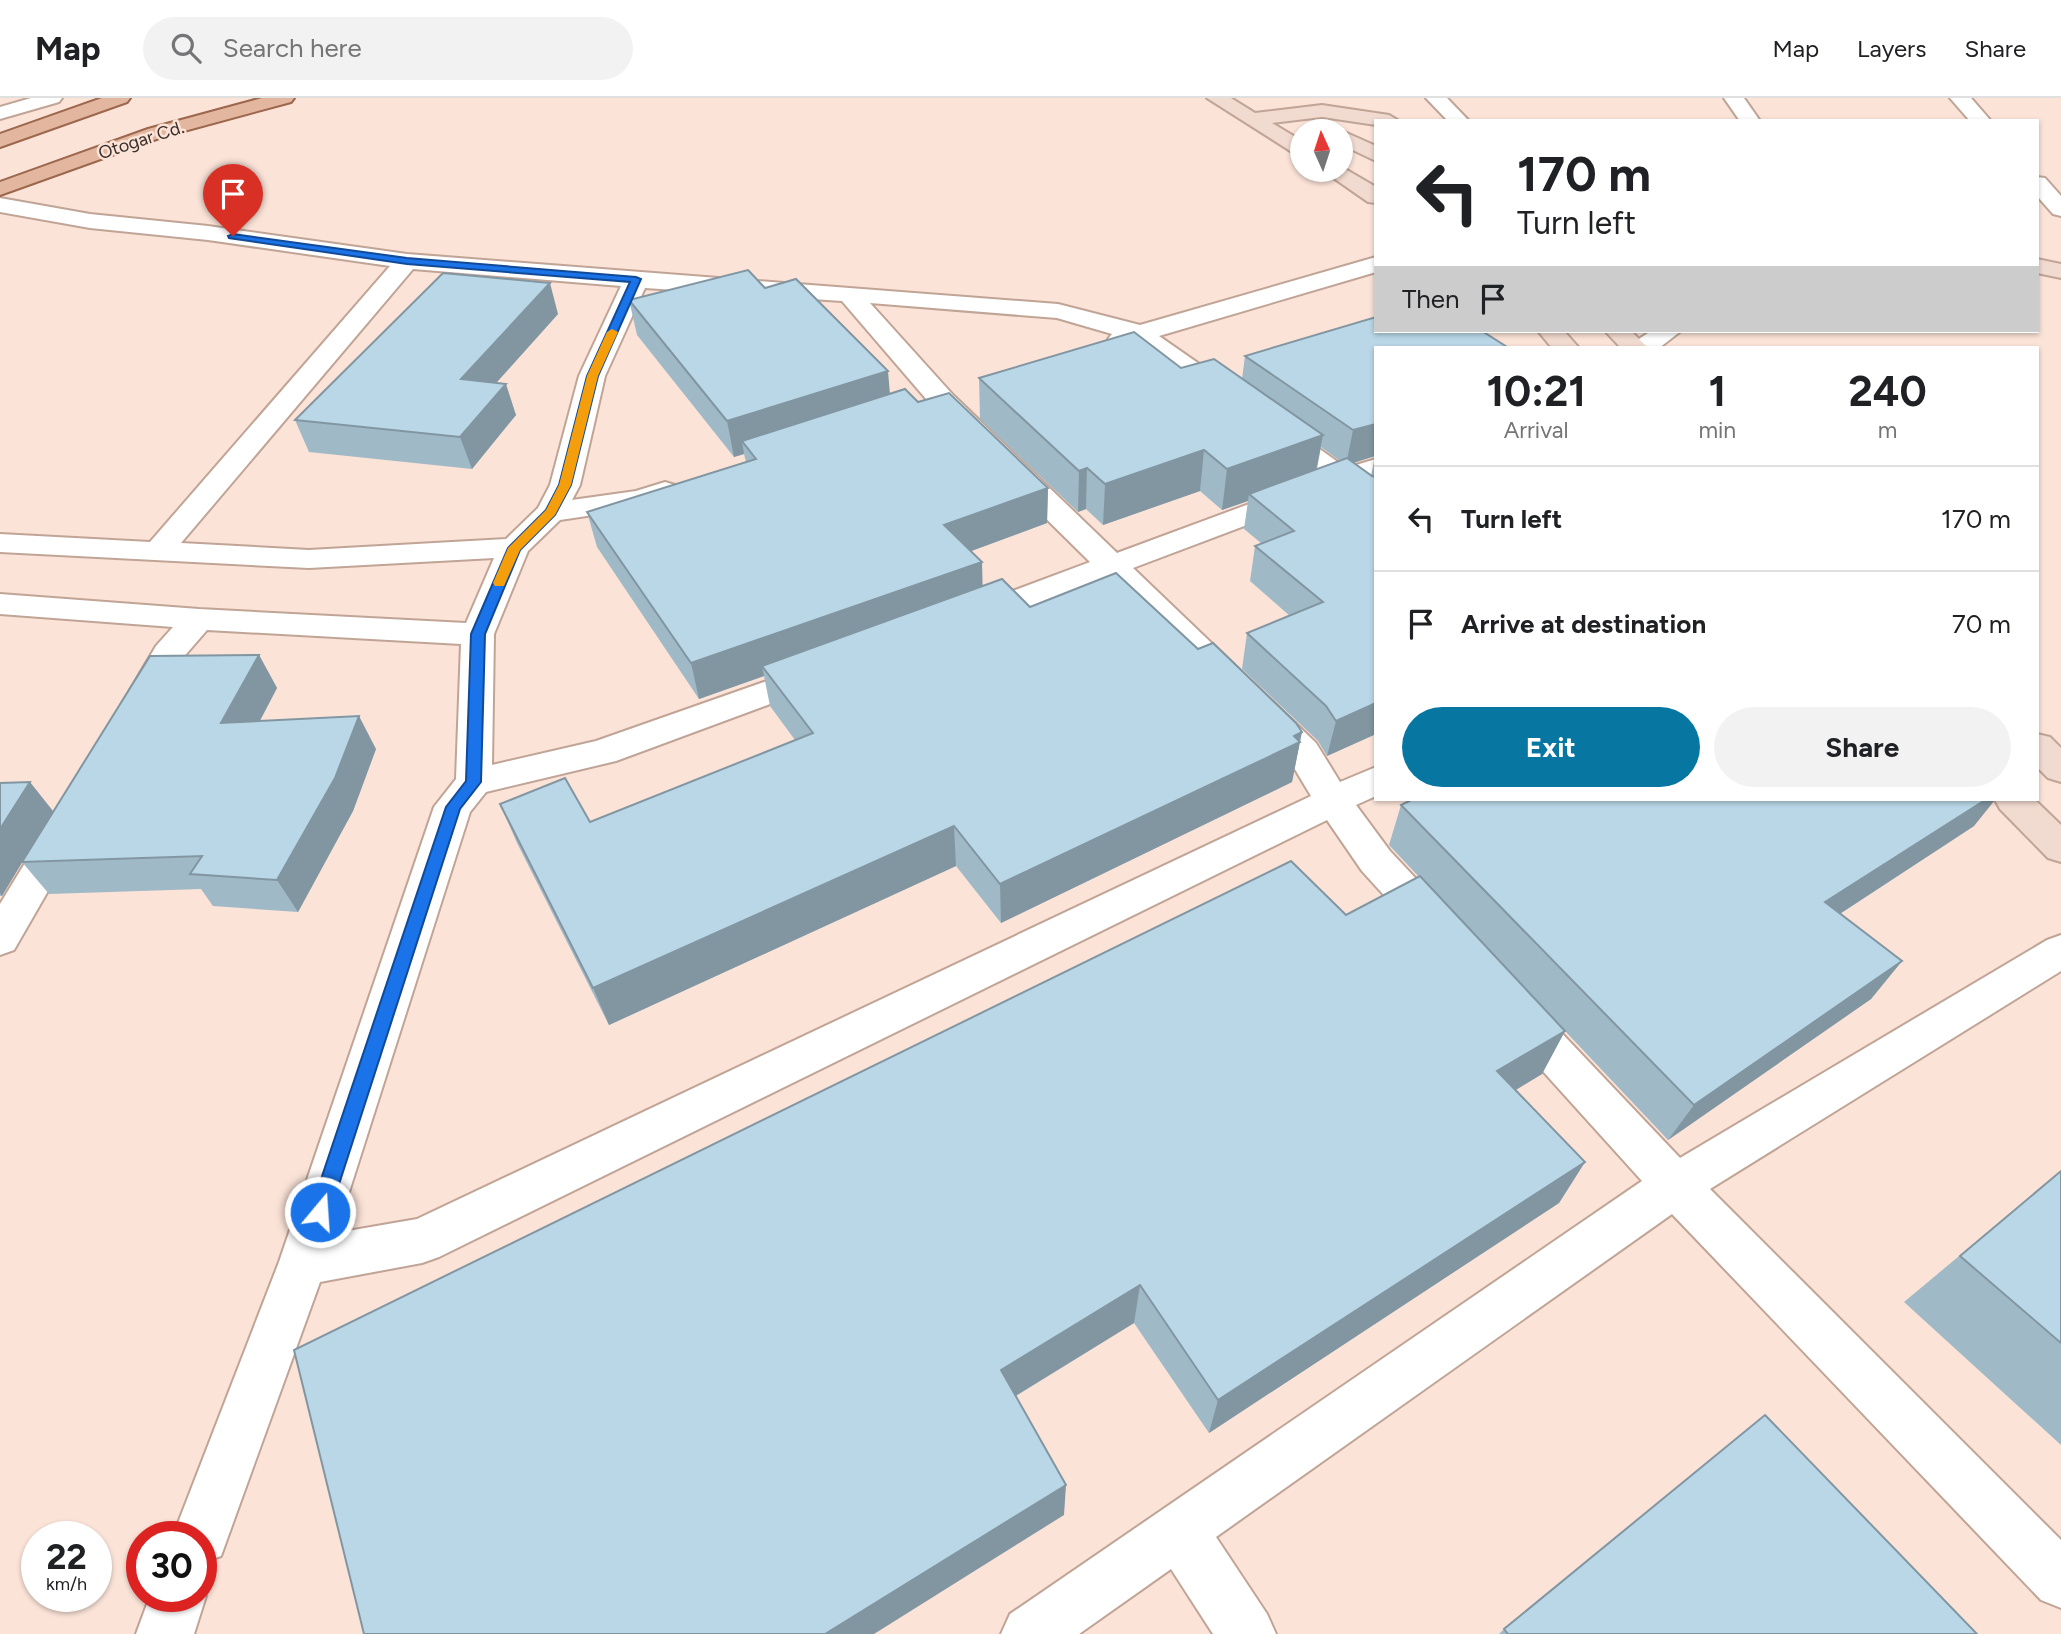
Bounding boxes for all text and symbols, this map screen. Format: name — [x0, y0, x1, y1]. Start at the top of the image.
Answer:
search box — [143, 17, 633, 80]
text: Map — [35, 29, 101, 68]
icon: search — [167, 29, 205, 67]
text: Search here — [223, 32, 362, 64]
text: Map — [1772, 34, 1819, 63]
text: Layers — [1857, 34, 1926, 63]
text: Share — [1964, 34, 2026, 63]
street label: Otogar Cd. — [95, 116, 187, 164]
north arrow — [1290, 119, 1353, 182]
map controls — [1290, 119, 1353, 182]
text: 170 m — [1517, 144, 1651, 203]
icon: left — [1402, 147, 1493, 238]
pin — [203, 164, 263, 236]
icon: arrive — [214, 175, 252, 213]
text: Turn left — [1517, 204, 1636, 242]
icon: arrive — [1474, 280, 1512, 318]
text: Then — [1402, 283, 1460, 315]
text: 10:21 — [1486, 366, 1586, 417]
text: 1 — [1708, 366, 1726, 417]
text: 240 — [1849, 366, 1927, 417]
text: Arrival — [1504, 416, 1569, 444]
text: min — [1698, 416, 1736, 444]
text: m — [1878, 416, 1897, 444]
icon: left — [1402, 500, 1440, 538]
text: Turn left — [1461, 503, 1562, 535]
text: 170 m — [1941, 503, 2011, 535]
icon: arrive — [1402, 605, 1440, 643]
text: Arrive at destination — [1461, 608, 1706, 640]
text: 70 m — [1952, 608, 2011, 640]
button: Exit — [1402, 707, 1700, 787]
button: Share — [1714, 707, 2011, 787]
position arrow — [283, 1175, 357, 1249]
speed limit sign: 30 — [126, 1521, 217, 1612]
text: 22 — [46, 1536, 87, 1578]
text: km/h — [46, 1573, 87, 1595]

